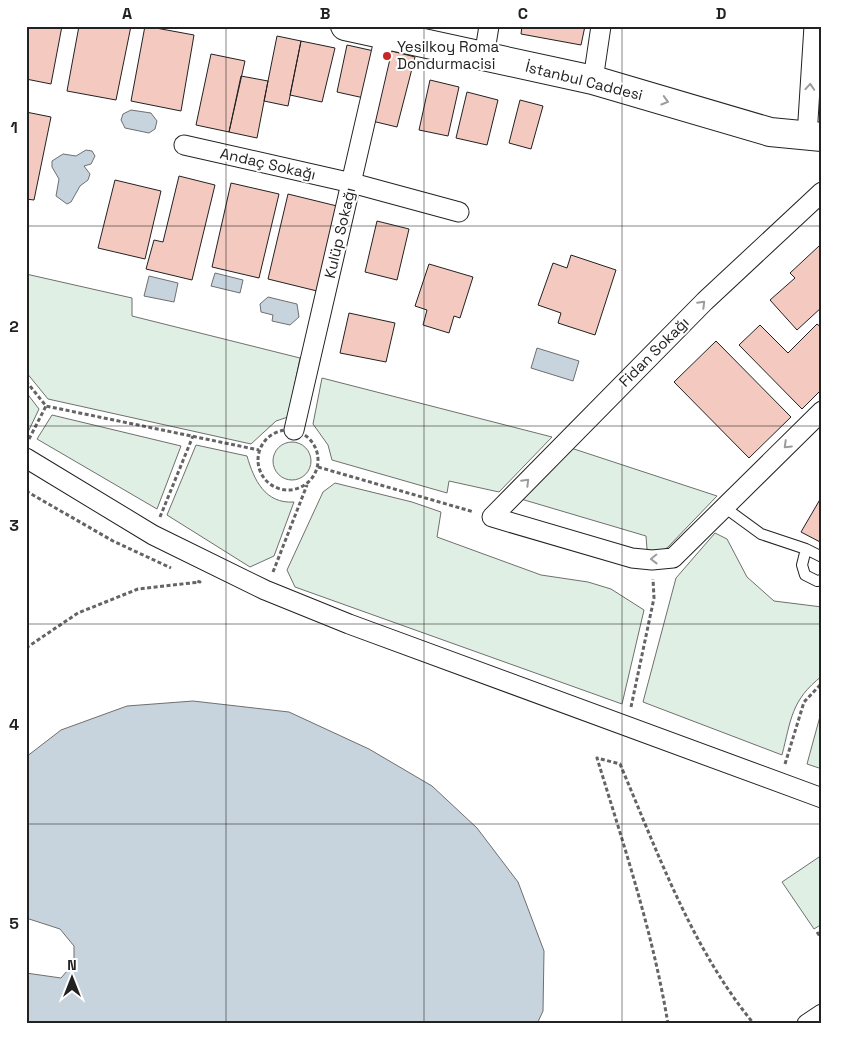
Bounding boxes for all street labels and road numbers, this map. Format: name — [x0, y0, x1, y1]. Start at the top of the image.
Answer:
street label: İstanbul Caddesi — [523, 57, 645, 104]
street label: Andaç Sokağı — [218, 143, 318, 184]
street label: Kulüp Sokağı — [320, 186, 359, 280]
street label: Fidan Sokağı — [615, 313, 693, 391]

